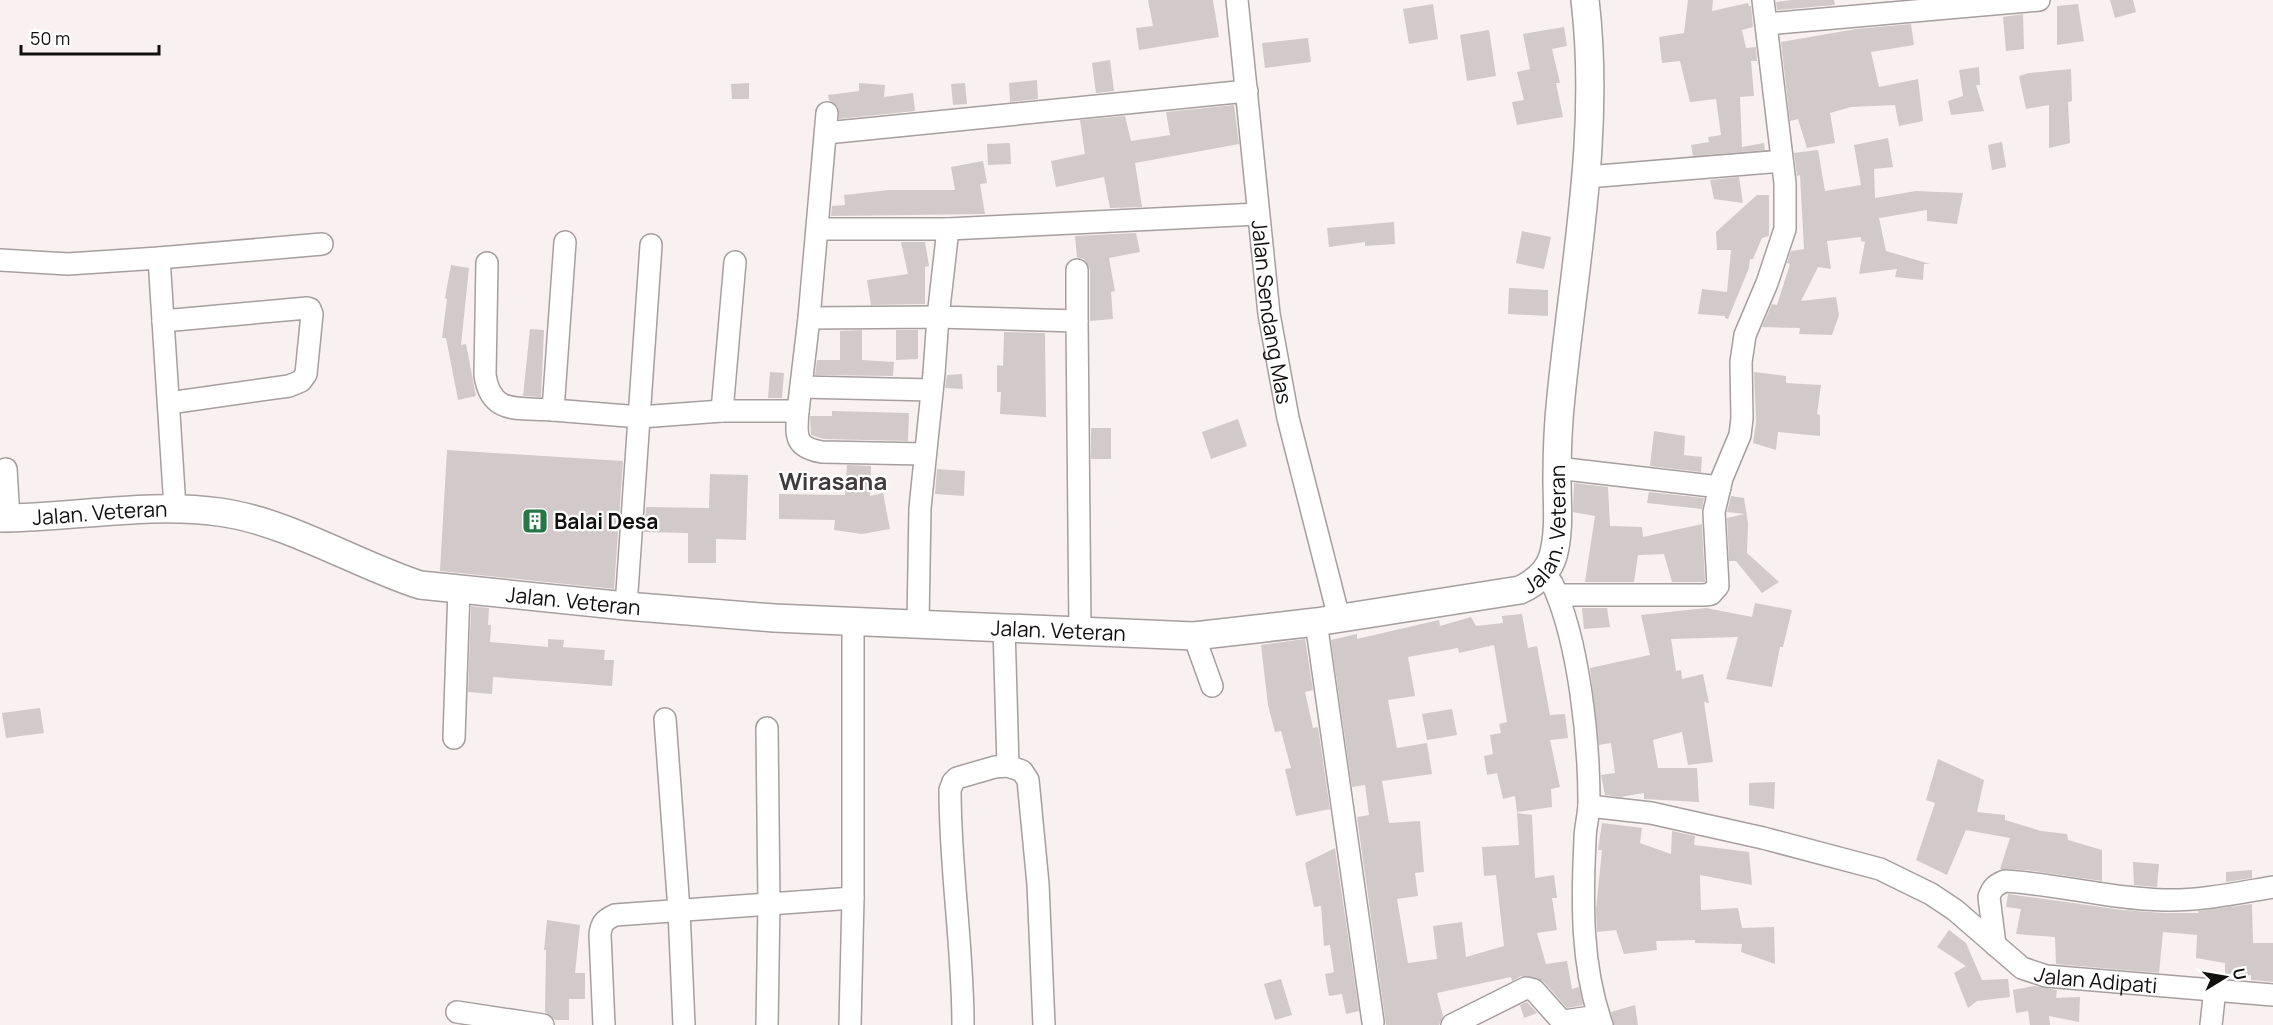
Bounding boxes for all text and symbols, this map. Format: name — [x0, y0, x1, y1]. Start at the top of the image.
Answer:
scale bar — [21, 18, 159, 56]
text: 50 m — [30, 26, 70, 50]
street label: Jalan Sendang Mas — [1245, 219, 1299, 406]
district label: Wirasana — [779, 464, 887, 497]
street label: Jalan. Veteran — [1518, 465, 1572, 600]
street label: Jalan. Veteran — [32, 495, 168, 531]
building icon: Balai Desa — [520, 506, 550, 536]
place label: Balai Desa — [554, 507, 658, 535]
street label: Jalan. Veteran — [505, 580, 642, 621]
street label: Jalan. Veteran — [990, 613, 1127, 647]
north arrow — [2195, 947, 2255, 1007]
street label: Jalan Adipati — [2031, 959, 2158, 999]
text: U — [2228, 966, 2252, 982]

